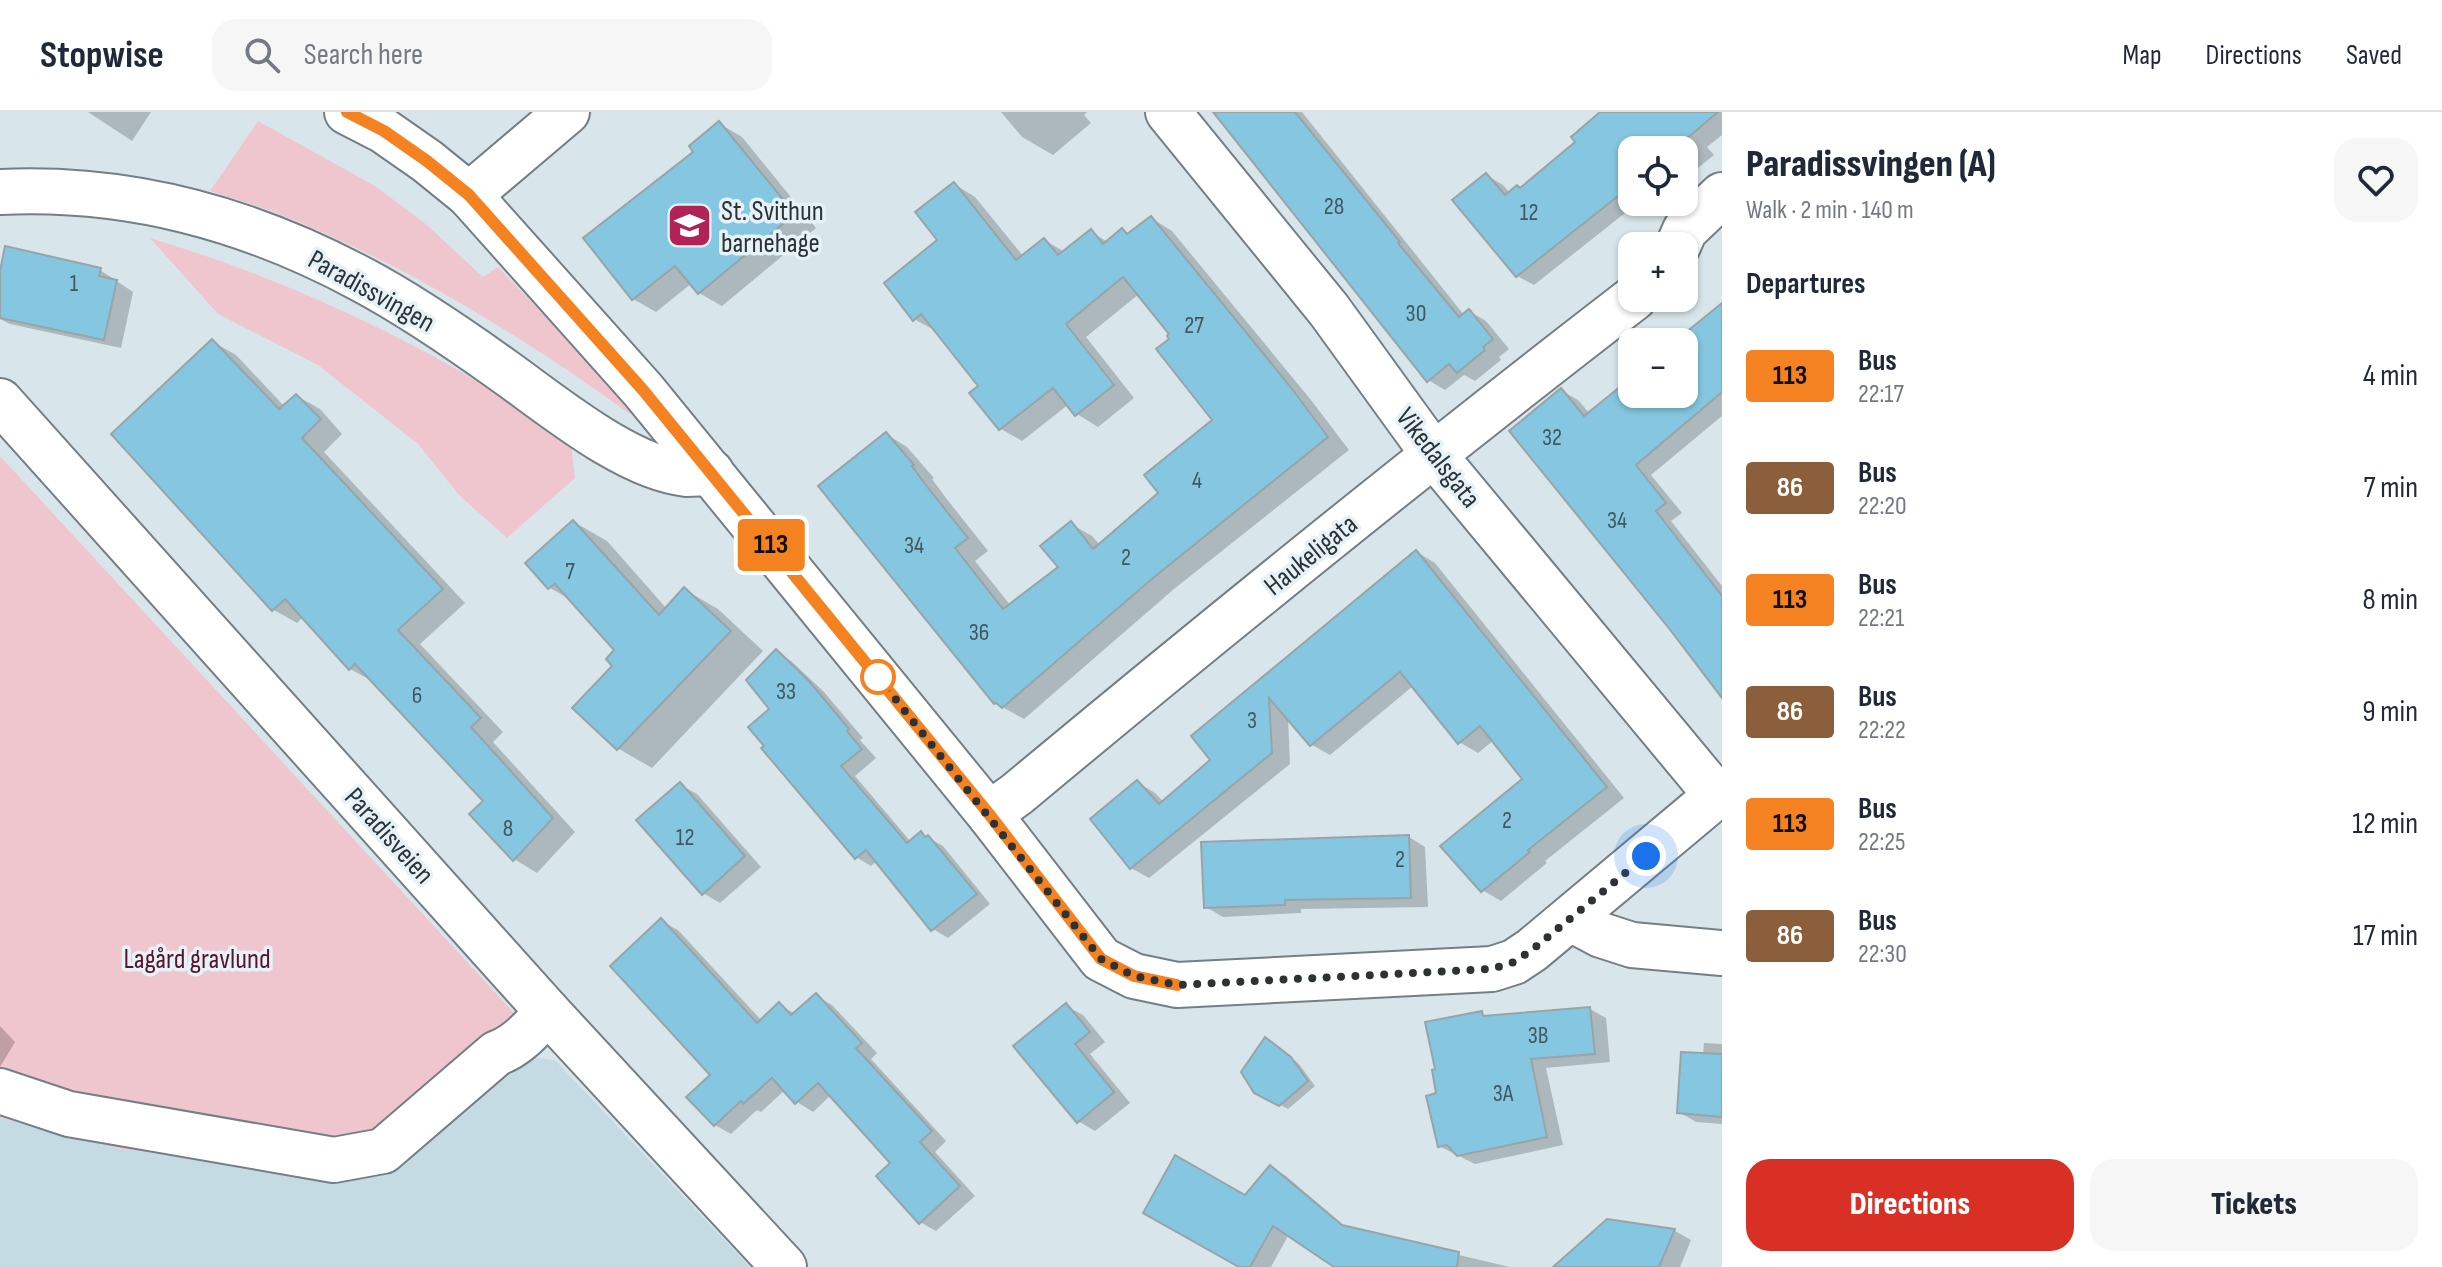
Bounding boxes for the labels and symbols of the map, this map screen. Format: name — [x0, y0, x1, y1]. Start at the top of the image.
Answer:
house number: 28 — [1324, 192, 1344, 221]
place label: St. Svithun barnehage — [721, 195, 824, 260]
house number: 12 — [1520, 198, 1538, 227]
school or university icon: St. Svithun barnehage — [666, 202, 714, 250]
street label: Paradissvingen — [302, 243, 440, 340]
house number: 1 — [70, 269, 79, 298]
house number: 30 — [1406, 299, 1426, 328]
house number: 27 — [1184, 311, 1204, 340]
street label: Vikedalsgata — [1389, 401, 1487, 514]
house number: 32 — [1542, 423, 1562, 452]
house number: 4 — [1192, 466, 1202, 495]
house number: 34 — [1607, 506, 1627, 535]
street label: Haukeligata — [1258, 508, 1364, 603]
line badge: 113 — [725, 519, 817, 571]
house number: 34 — [904, 531, 924, 560]
house number: 2 — [1121, 543, 1131, 572]
house number: 7 — [565, 557, 575, 586]
house number: 36 — [969, 618, 989, 647]
unlabelled marker — [861, 660, 895, 694]
house number: 33 — [776, 677, 796, 706]
house number: 6 — [412, 681, 422, 710]
house number: 3 — [1247, 706, 1257, 735]
street label: Paradisveien — [337, 781, 441, 891]
house number: 2 — [1502, 806, 1512, 835]
house number: 8 — [503, 814, 513, 843]
house number: 12 — [676, 823, 694, 852]
your location — [1626, 836, 1666, 876]
house number: 2 — [1395, 845, 1405, 874]
park label: Lagård gravlund — [123, 943, 271, 976]
house number: 3B — [1528, 1021, 1548, 1050]
house number: 3A — [1493, 1079, 1514, 1108]

